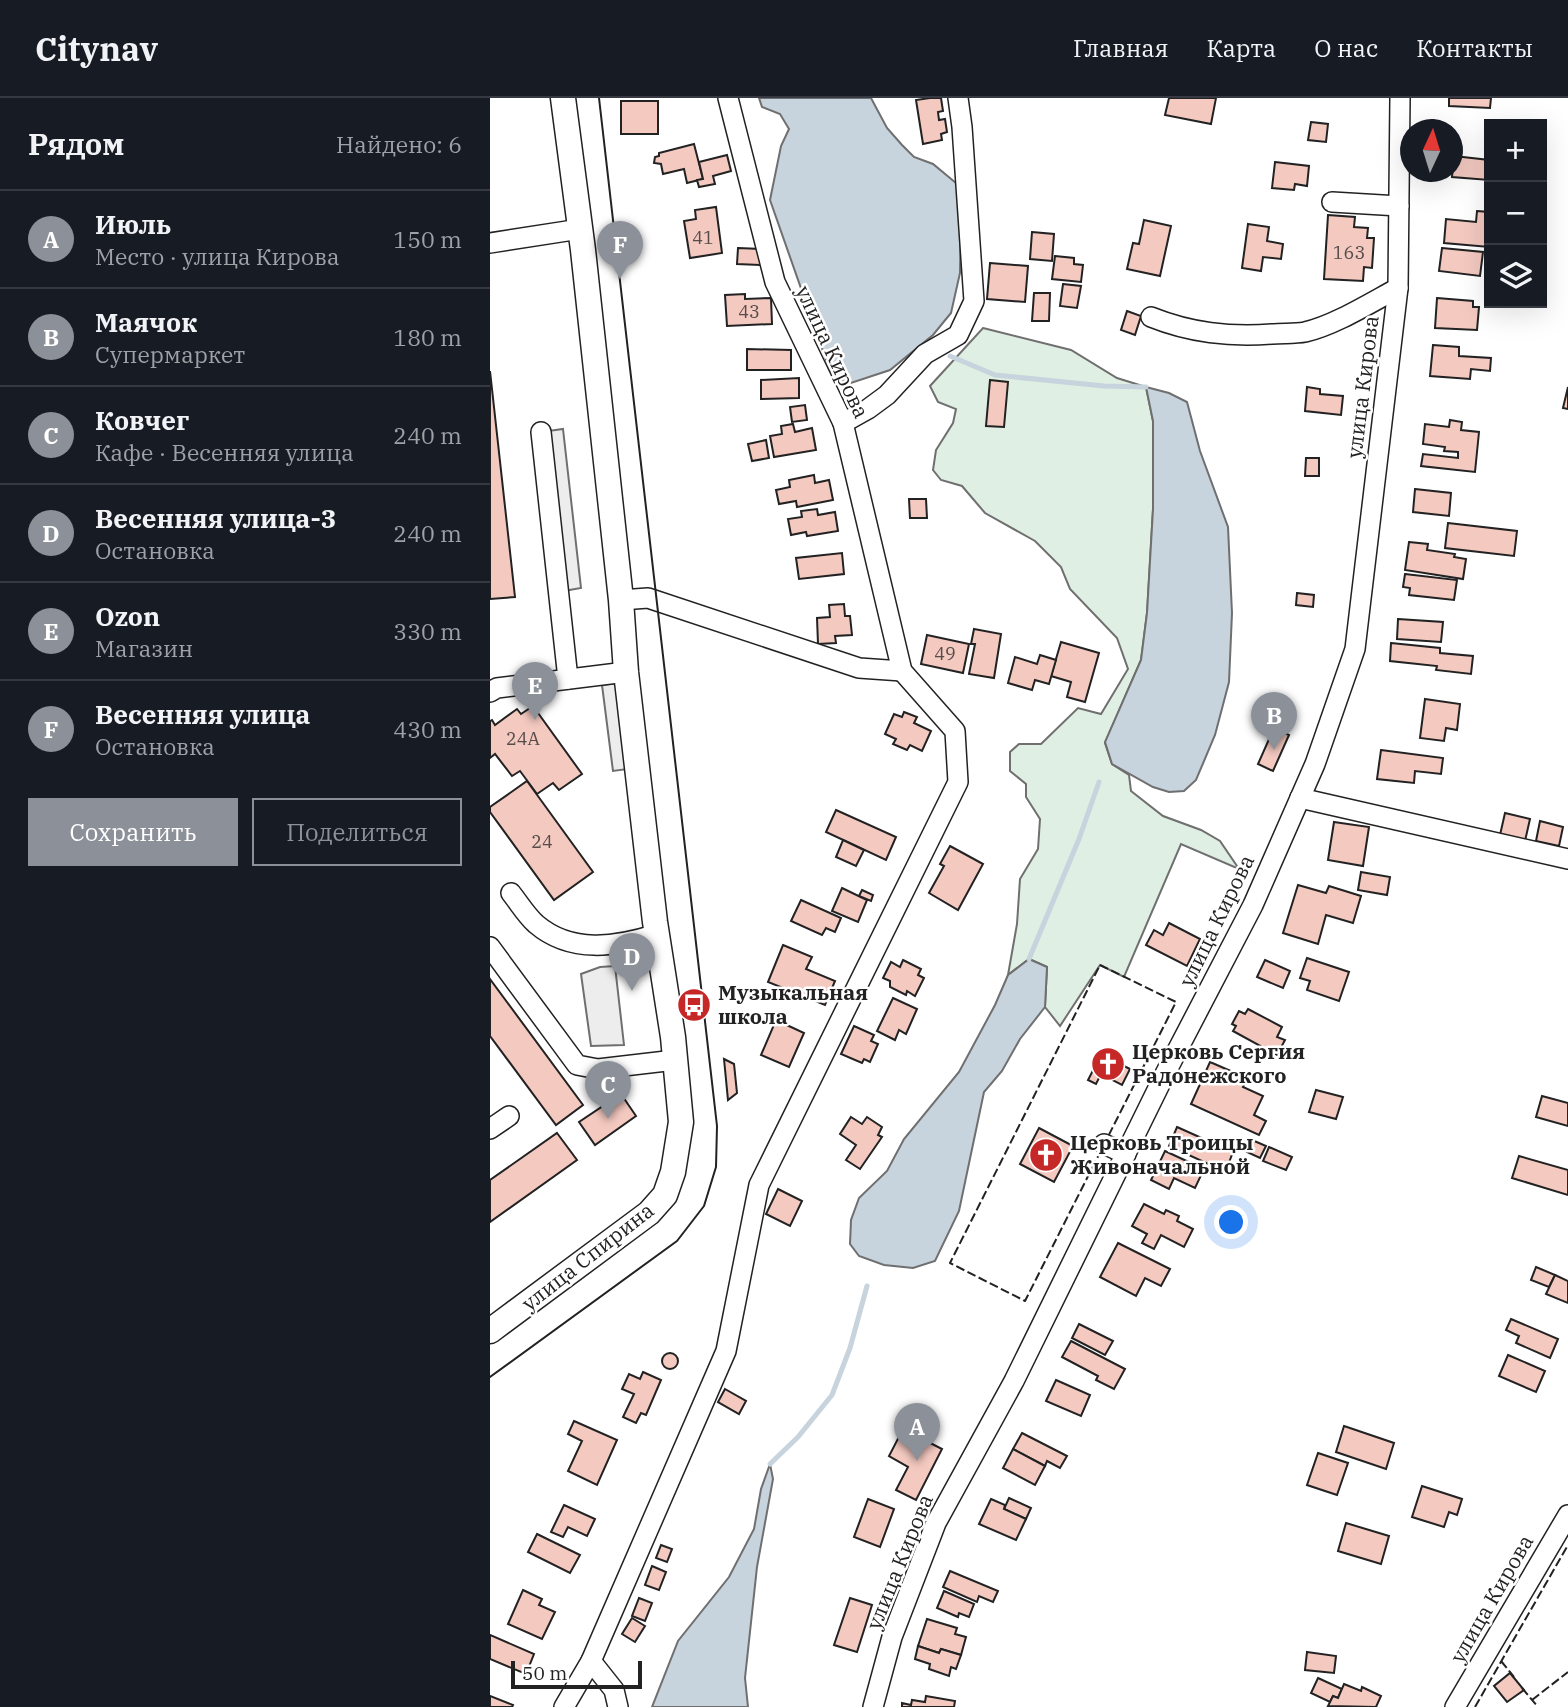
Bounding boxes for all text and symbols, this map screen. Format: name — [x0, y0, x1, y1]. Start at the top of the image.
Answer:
text: Citynav — [35, 27, 158, 70]
text: Главная — [1073, 32, 1169, 64]
text: Карта — [1207, 32, 1276, 64]
text: О нас — [1314, 32, 1378, 64]
text: Контакты — [1416, 32, 1533, 64]
north arrow — [1400, 119, 1463, 182]
map controls — [1484, 119, 1547, 308]
button: + — [1484, 119, 1547, 182]
text: Рядом — [28, 124, 124, 163]
text: Найдено: 6 — [336, 129, 462, 159]
button: − — [1484, 182, 1547, 245]
text: Июль — [95, 207, 171, 241]
pin: F — [597, 221, 643, 279]
text: A — [43, 224, 59, 254]
text: 150 m — [393, 224, 462, 254]
house number: 41 — [692, 226, 714, 249]
text: Место · улица Кирова — [95, 241, 340, 271]
house number: 163 — [1333, 241, 1365, 264]
button: layers — [1484, 245, 1547, 308]
street label: улица Кирова — [790, 281, 876, 423]
house number: 43 — [738, 300, 760, 323]
text: Маячок — [95, 305, 197, 339]
street label: улица Кирова — [1339, 314, 1385, 460]
text: B — [43, 322, 59, 352]
text: 180 m — [393, 322, 462, 352]
text: Супермаркет — [95, 339, 245, 369]
text: Ковчег — [95, 403, 189, 437]
text: C — [43, 420, 59, 450]
text: 240 m — [393, 420, 462, 450]
text: Кафе · Весенняя улица — [95, 437, 354, 467]
text: Весенняя улица-3 — [95, 501, 336, 535]
text: D — [42, 518, 60, 548]
text: 240 m — [393, 518, 462, 548]
text: Остановка — [95, 535, 215, 565]
text: Ozon — [95, 599, 160, 633]
text: E — [43, 616, 59, 646]
text: 330 m — [393, 616, 462, 646]
text: Магазин — [95, 633, 193, 663]
house number: 49 — [934, 642, 956, 665]
pin: E — [512, 662, 558, 720]
pin: B — [1251, 692, 1297, 750]
text: Весенняя улица — [95, 697, 310, 731]
text: F — [44, 714, 58, 744]
text: 430 m — [393, 714, 462, 744]
house number: 24А — [506, 727, 541, 750]
text: Остановка — [95, 731, 215, 761]
button: Сохранить — [28, 798, 238, 866]
button: Поделиться — [252, 798, 462, 866]
house number: 24 — [531, 830, 553, 853]
street label: улица Кирова — [1172, 850, 1260, 991]
pin: D — [609, 933, 655, 991]
place label: Музыкальная школа — [718, 978, 868, 1030]
bus stop icon: Музыкальная школа — [675, 986, 713, 1024]
place label: Церковь Сергия Радонежского — [1132, 1037, 1305, 1089]
church icon: Церковь Сергия Радонежского — [1089, 1045, 1127, 1083]
pin: C — [585, 1061, 631, 1119]
place label: Церковь Троицы Живоначальной — [1070, 1128, 1254, 1180]
church icon: Церковь Троицы Живоначальной — [1027, 1136, 1065, 1174]
street label: улица Спирина — [516, 1196, 659, 1317]
your location — [1214, 1205, 1248, 1239]
pin: A — [894, 1403, 940, 1461]
street label: улица Кирова — [859, 1490, 939, 1633]
street label: улица Кирова — [1443, 1529, 1539, 1668]
scale bar — [511, 1658, 642, 1690]
text: 50 m — [522, 1661, 567, 1685]

